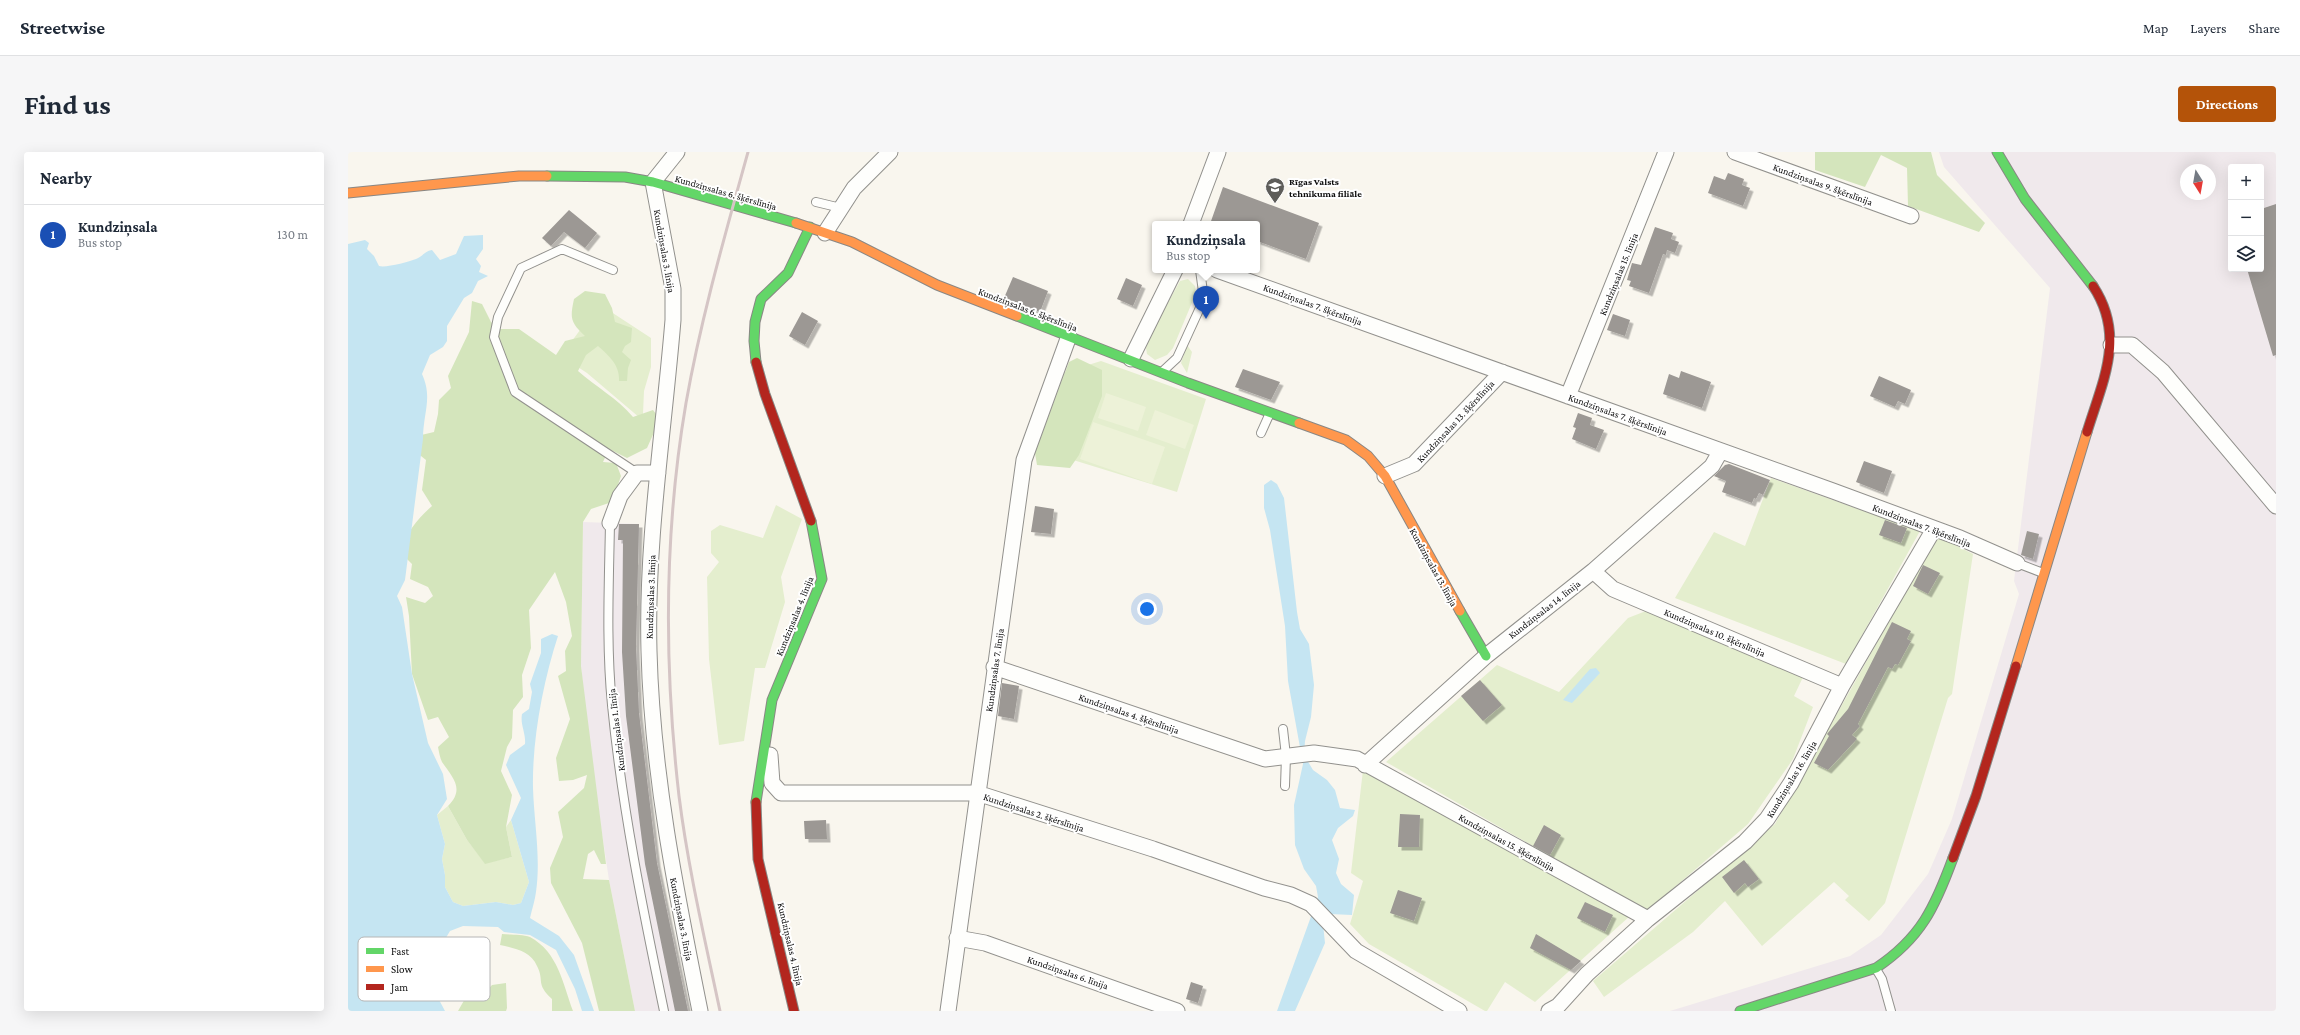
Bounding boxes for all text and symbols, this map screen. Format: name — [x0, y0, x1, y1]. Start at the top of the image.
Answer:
text: Streetwise — [20, 17, 105, 38]
text: Map — [2143, 20, 2168, 36]
text: Layers — [2190, 20, 2227, 36]
text: Share — [2249, 20, 2280, 36]
button: Directions — [2178, 86, 2276, 122]
text: Find us — [24, 89, 111, 120]
street label: Kundziņsalas 9. šķērslīnija — [1771, 161, 1874, 209]
north arrow — [2180, 164, 2216, 200]
map controls — [2228, 164, 2264, 272]
button: + — [2228, 164, 2264, 200]
text: Nearby — [40, 169, 92, 188]
street label: Kundziņsalas 6. šķērslīnija — [673, 173, 778, 213]
school or university icon: Rīgas Valsts tehnikuma filiāle — [1264, 176, 1286, 204]
place label: Rīgas Valsts tehnikuma filiāle — [1289, 176, 1362, 199]
button: − — [2228, 200, 2264, 236]
street label: Kundziņsalas 3. līnija — [651, 209, 677, 294]
text: Kundziņsala — [78, 219, 158, 235]
popup — [1152, 221, 1260, 273]
text: 1 — [51, 227, 55, 242]
text: 130 m — [277, 227, 308, 242]
street label: Kundziņsalas 15. līnija — [1597, 231, 1641, 317]
text: Kundziņsala — [1166, 232, 1246, 248]
text: Bus stop — [78, 235, 122, 250]
button: layers — [2228, 236, 2264, 272]
text: Bus stop — [1166, 248, 1210, 263]
street label: Kundziņsalas 7. šķērslīnija — [1262, 281, 1364, 329]
street label: Kundziņsalas 6. šķērslīnija — [976, 285, 1079, 335]
pin: 1 — [1193, 286, 1219, 319]
street label: Kundziņsalas 13. šķērslīnija — [1414, 378, 1497, 465]
street label: Kundziņsalas 7. šķērslīnija — [1567, 391, 1669, 439]
street label: Kundziņsalas 7. šķērslīnija — [1871, 502, 1973, 550]
street label: Kundziņsalas 13. līnija — [1407, 526, 1460, 609]
street label: Kundziņsalas 3. līnija — [644, 554, 658, 639]
street label: Kundziņsalas 4. līnija — [773, 574, 817, 658]
street label: Kundziņsalas 14. līnija — [1506, 578, 1583, 642]
your location — [1137, 599, 1157, 619]
street label: Kundziņsalas 10. šķērslīnija — [1662, 606, 1767, 660]
street label: Kundziņsalas 7. līnija — [983, 627, 1007, 713]
street label: Kundziņsalas 1. līnija — [606, 688, 628, 772]
street label: Kundziņsalas 4. šķērslīnija — [1077, 691, 1181, 737]
street label: Kundziņsalas 16. līnija — [1764, 738, 1820, 820]
street label: Kundziņsalas 2. šķērslīnija — [982, 791, 1086, 835]
street label: Kundziņsalas 15. šķērslīnija — [1456, 811, 1557, 875]
street label: Kundziņsalas 3. līnija — [667, 877, 695, 962]
street label: Kundziņsalas 4. līnija — [775, 901, 806, 987]
legend — [358, 937, 490, 1001]
text: Fast — [391, 945, 410, 957]
street label: Kundziņsalas 6. līnija — [1026, 953, 1110, 993]
text: Slow — [391, 963, 413, 975]
text: Jam — [390, 981, 408, 994]

